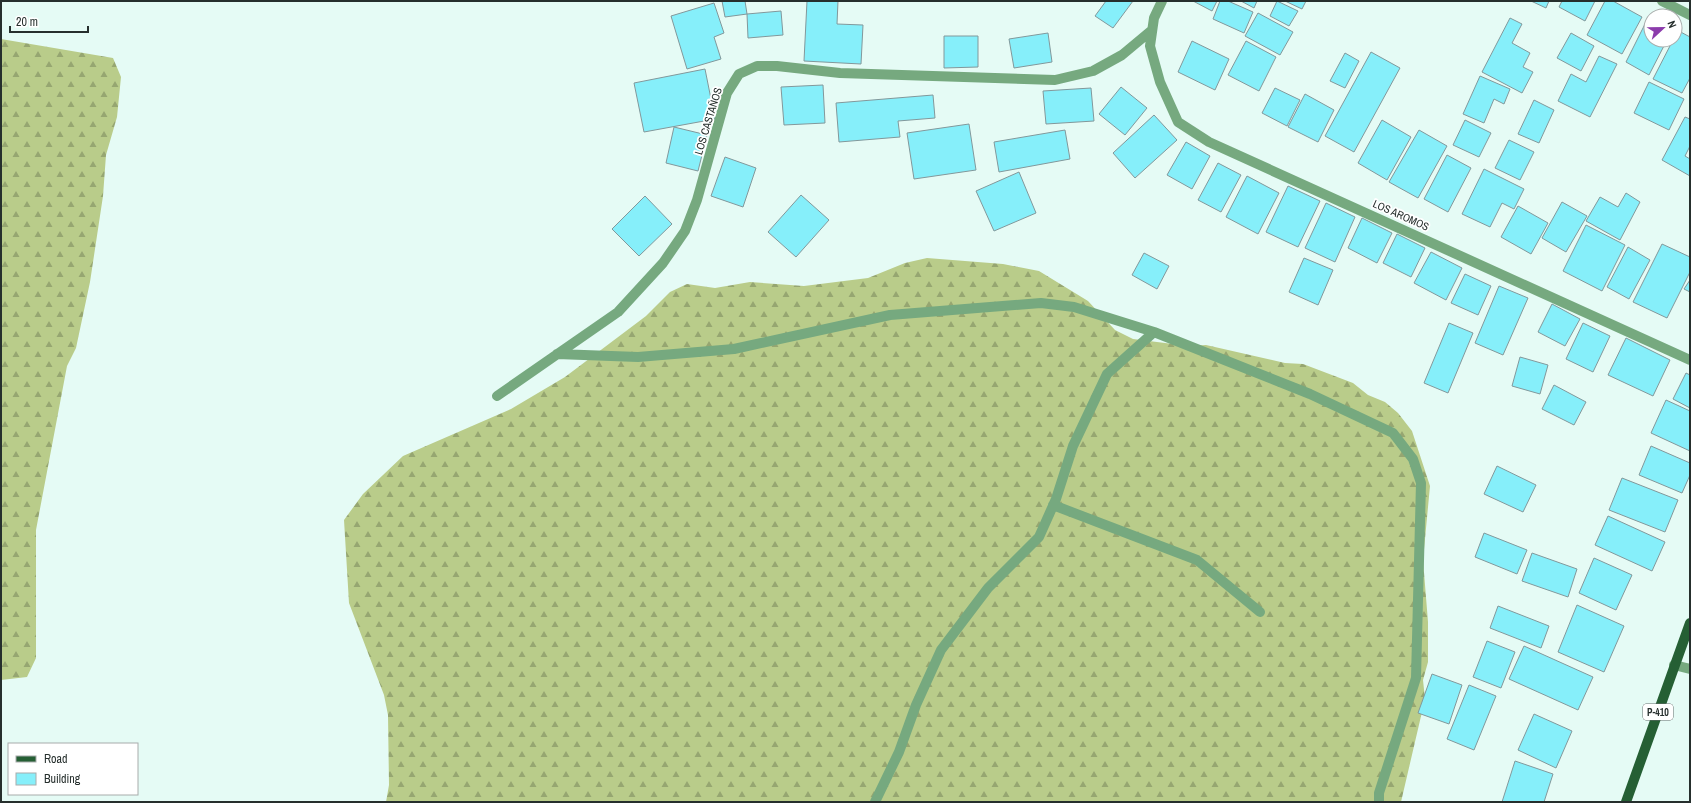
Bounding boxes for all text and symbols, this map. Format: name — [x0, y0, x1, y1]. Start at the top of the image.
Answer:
scale bar — [10, 8, 88, 34]
north arrow — [1643, 8, 1683, 48]
text: 20 m — [16, 14, 38, 30]
text: N — [1665, 19, 1680, 30]
street label: LOS CASTAÑOS — [691, 86, 725, 156]
street label: LOS AROMOS — [1371, 196, 1431, 234]
road number: P-410 — [1643, 704, 1673, 720]
legend — [8, 743, 138, 795]
text: Road — [44, 751, 68, 767]
text: Building — [44, 771, 81, 787]

